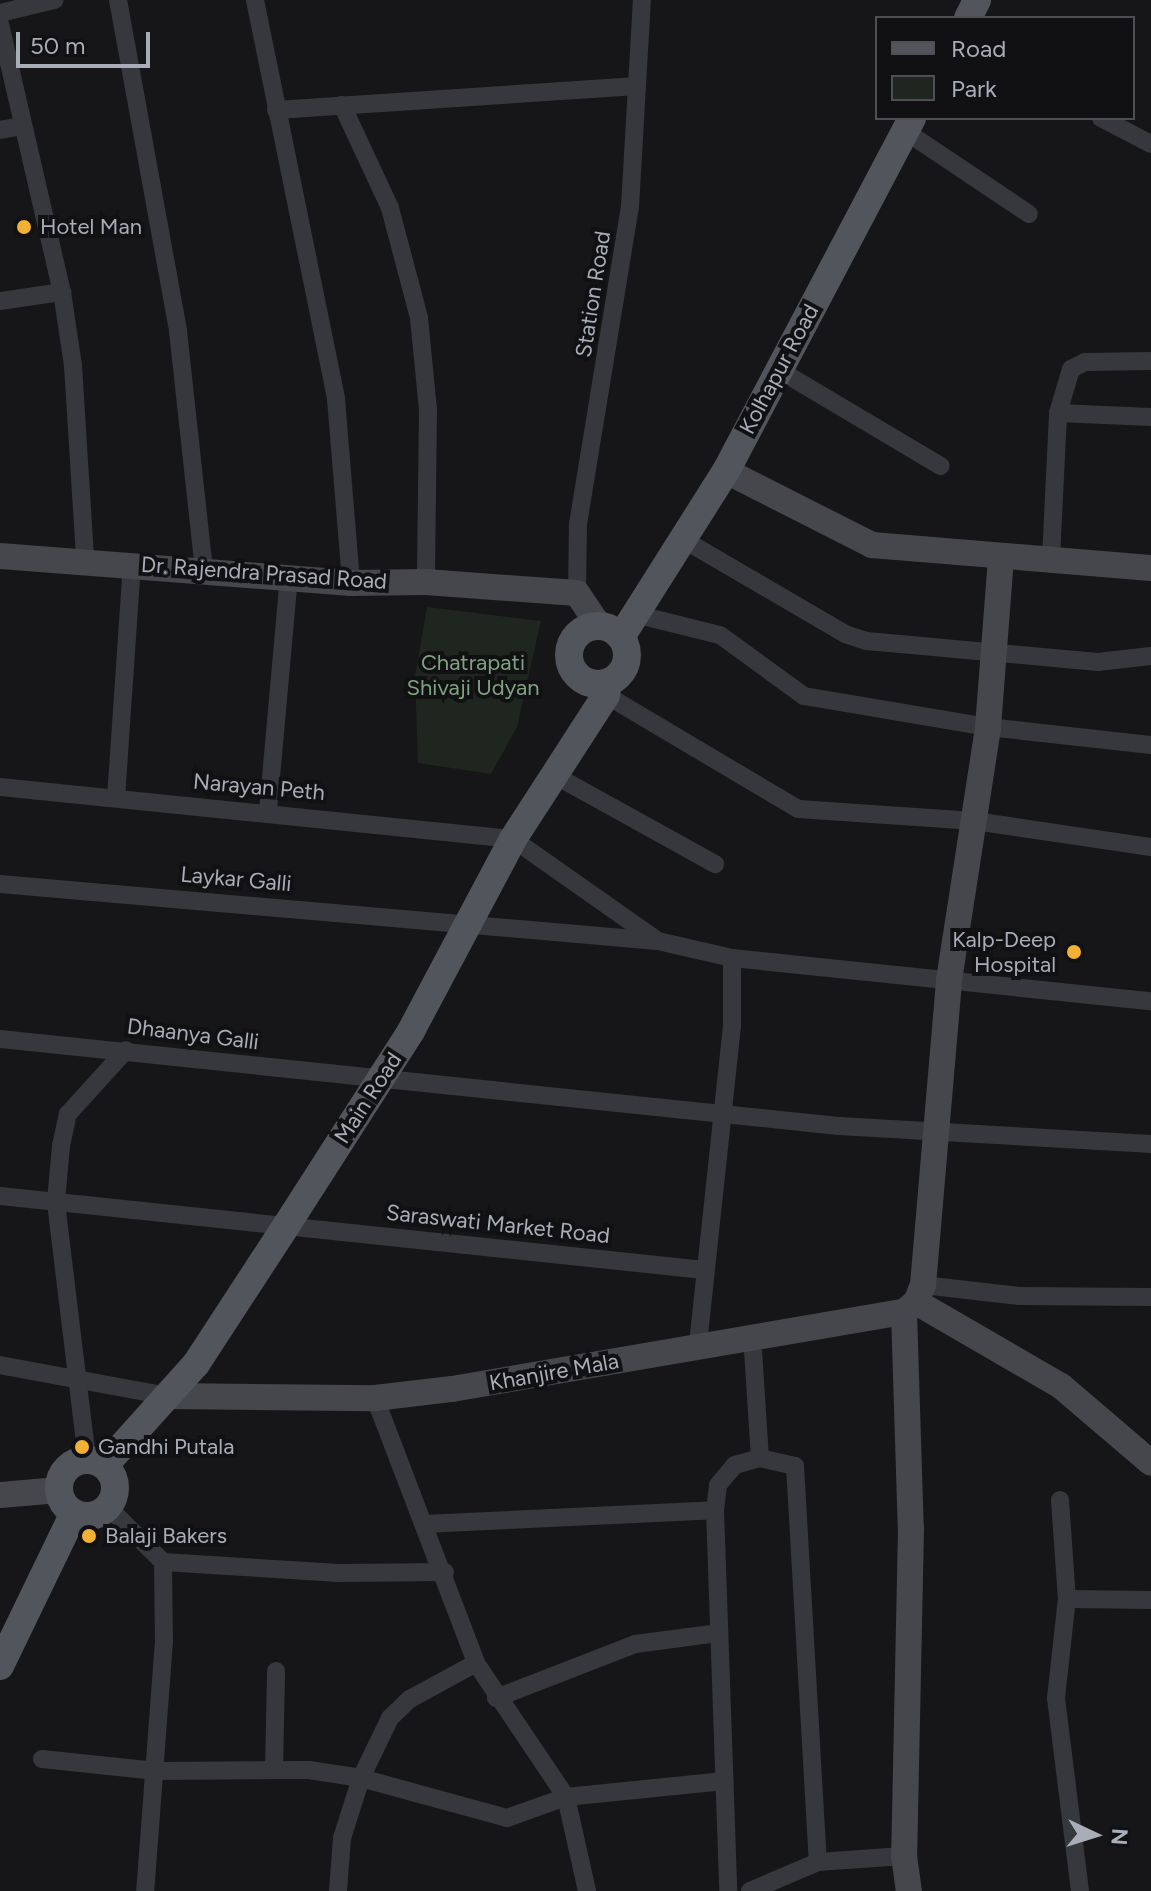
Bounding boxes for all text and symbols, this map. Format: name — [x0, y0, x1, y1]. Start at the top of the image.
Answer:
scale bar — [20, 16, 154, 66]
legend — [875, 16, 1135, 120]
text: 50 m — [30, 31, 86, 60]
text: Road — [951, 34, 1006, 63]
text: Park — [951, 74, 997, 103]
place label: Hotel Man — [40, 214, 142, 240]
marker: Hotel Man — [15, 218, 33, 236]
street label: Station Road — [570, 229, 616, 359]
street label: Kolhapur Road — [734, 300, 824, 438]
street label: Dr. Rajendra Prasad Road — [140, 551, 388, 595]
park label: Chatrapati Shivaji Udyan — [406, 649, 540, 700]
street label: Narayan Peth — [192, 768, 326, 806]
street label: Laykar Galli — [179, 861, 293, 897]
place label: Kalp-Deep Hospital — [952, 926, 1056, 978]
marker: Kalp-Deep Hospital — [1063, 941, 1085, 963]
street label: Dhaanya Galli — [126, 1013, 260, 1055]
street label: Main Road — [329, 1047, 407, 1149]
street label: Saraswati Market Road — [385, 1199, 611, 1249]
street label: Khanjire Mala — [487, 1348, 621, 1396]
place label: Gandhi Putala — [98, 1434, 234, 1460]
marker: Gandhi Putala — [73, 1438, 91, 1456]
place label: Balaji Bakers — [105, 1523, 227, 1549]
marker: Balaji Bakers — [80, 1527, 98, 1545]
north arrow — [1055, 1795, 1135, 1875]
text: N — [1105, 1827, 1134, 1846]

